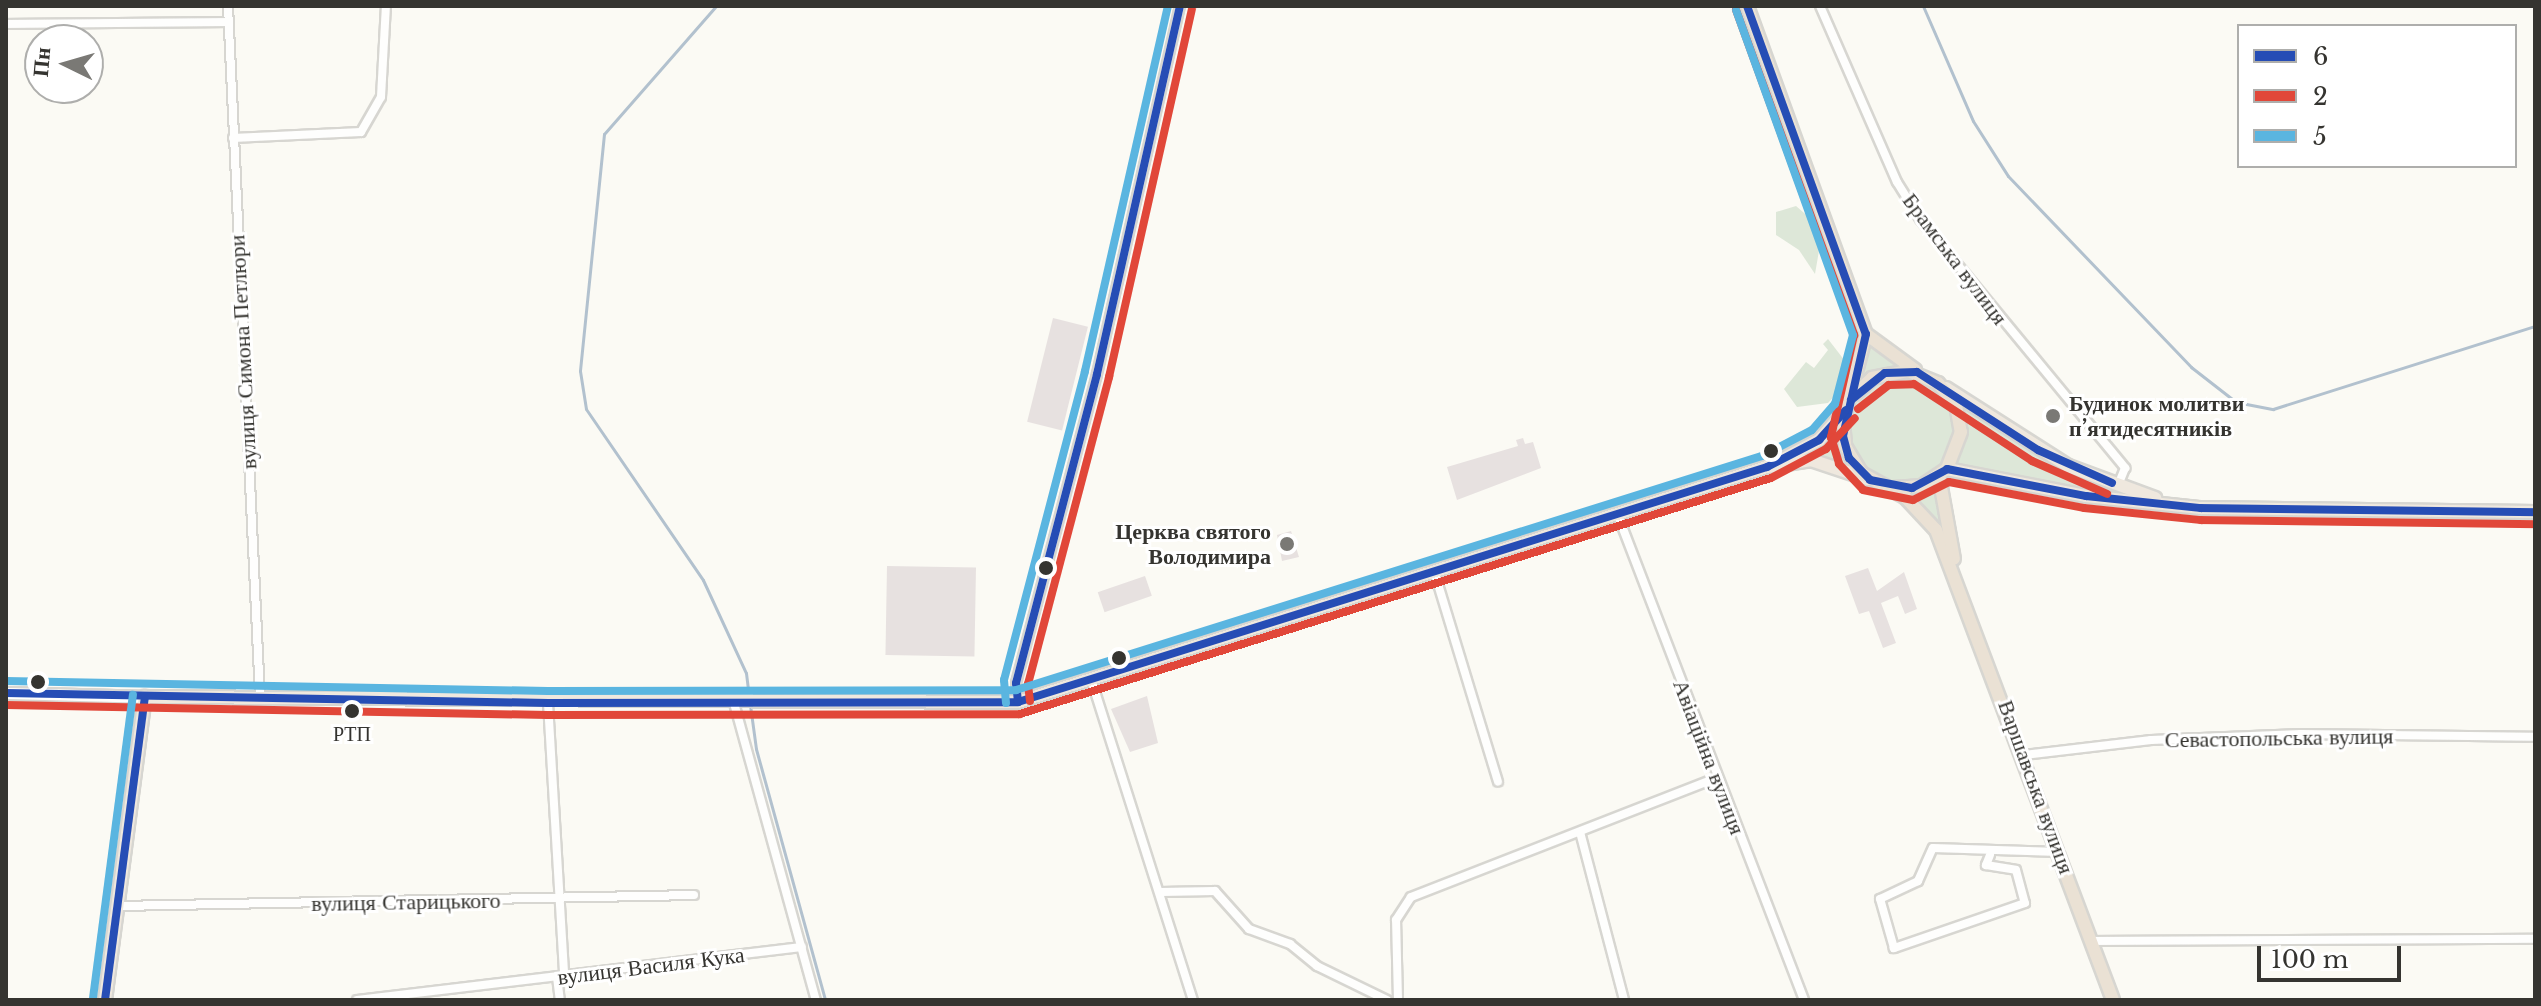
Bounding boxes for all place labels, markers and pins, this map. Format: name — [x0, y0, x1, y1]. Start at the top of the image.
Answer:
place label: Будинок молитви п’ятидесятників — [2069, 390, 2244, 442]
marker: Будинок молитви п’ятидесятників — [2044, 407, 2062, 425]
unlabelled marker — [1763, 443, 1779, 459]
place label: Церква святого Володимира — [1115, 518, 1271, 570]
marker: Церква святого Володимира — [1278, 535, 1296, 553]
unlabelled marker — [1038, 560, 1054, 576]
unlabelled marker — [1111, 650, 1127, 666]
unlabelled marker — [30, 674, 46, 690]
marker: РТП — [344, 703, 360, 719]
place label: РТП — [333, 722, 371, 746]

